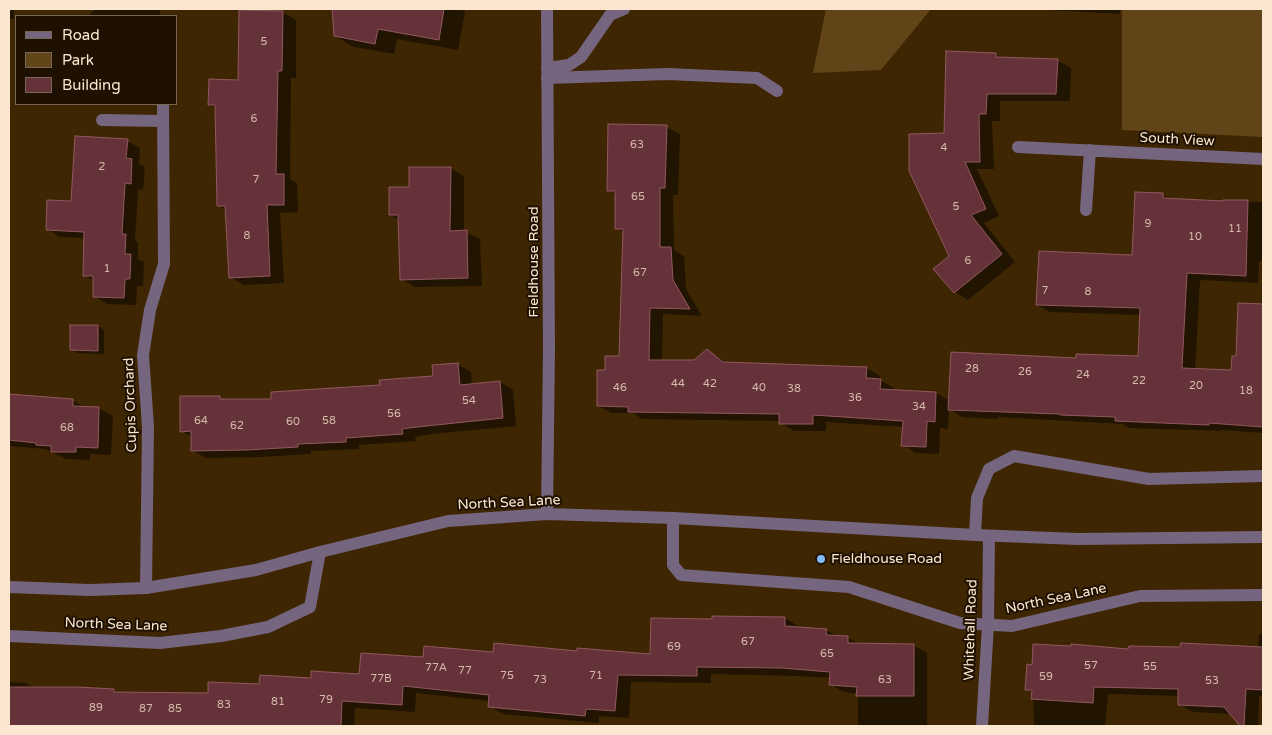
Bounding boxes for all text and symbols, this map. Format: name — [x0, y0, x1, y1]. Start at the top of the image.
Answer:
legend — [15, 15, 178, 105]
text: Road — [62, 26, 100, 44]
house number: 5 — [261, 35, 267, 49]
text: Park — [62, 51, 94, 69]
text: Building — [62, 76, 121, 94]
house number: 6 — [251, 112, 257, 126]
street label: South View — [1139, 130, 1215, 150]
house number: 63 — [630, 138, 644, 152]
house number: 4 — [941, 141, 947, 155]
house number: 2 — [99, 160, 105, 174]
house number: 7 — [253, 173, 259, 187]
house number: 65 — [631, 190, 645, 204]
house number: 5 — [953, 200, 959, 214]
street label: Fieldhouse Road — [526, 206, 542, 318]
house number: 9 — [1145, 217, 1151, 231]
house number: 11 — [1228, 222, 1242, 236]
house number: 8 — [244, 229, 250, 243]
house number: 10 — [1188, 230, 1202, 244]
house number: 6 — [965, 254, 971, 268]
house number: 1 — [104, 262, 110, 276]
house number: 67 — [633, 266, 647, 280]
house number: 7 — [1042, 284, 1048, 298]
house number: 8 — [1085, 285, 1091, 299]
street label: Cupis Orchard — [121, 357, 141, 453]
house number: 28 — [965, 362, 979, 376]
house number: 26 — [1018, 365, 1032, 379]
house number: 24 — [1076, 368, 1090, 382]
house number: 22 — [1132, 374, 1146, 388]
house number: 44 — [671, 377, 685, 391]
house number: 42 — [703, 377, 717, 391]
house number: 20 — [1189, 379, 1203, 393]
house number: 46 — [613, 381, 627, 395]
house number: 40 — [752, 381, 766, 395]
house number: 38 — [787, 382, 801, 396]
house number: 18 — [1239, 384, 1253, 398]
house number: 36 — [848, 391, 862, 405]
house number: 54 — [462, 394, 476, 408]
house number: 34 — [912, 400, 926, 414]
house number: 56 — [387, 407, 401, 421]
house number: 64 — [194, 414, 208, 428]
house number: 58 — [322, 414, 336, 428]
house number: 60 — [286, 415, 300, 429]
house number: 62 — [230, 419, 244, 433]
house number: 68 — [60, 421, 74, 435]
street label: North Sea Lane — [457, 492, 561, 514]
place label: Fieldhouse Road — [831, 551, 942, 567]
marker: Fieldhouse Road — [815, 553, 827, 565]
street label: Whitehall Road — [961, 579, 981, 681]
street label: North Sea Lane — [1004, 580, 1108, 618]
street label: North Sea Lane — [64, 615, 168, 635]
house number: 67 — [741, 635, 755, 649]
house number: 69 — [667, 640, 681, 654]
house number: 65 — [820, 647, 834, 661]
house number: 57 — [1084, 659, 1098, 673]
house number: 55 — [1143, 660, 1157, 674]
house number: 77A — [425, 661, 447, 675]
house number: 77 — [458, 664, 472, 678]
house number: 75 — [500, 669, 514, 683]
house number: 71 — [589, 669, 603, 683]
house number: 59 — [1039, 670, 1053, 684]
house number: 77B — [370, 672, 392, 686]
house number: 73 — [533, 673, 547, 687]
house number: 63 — [878, 673, 892, 687]
house number: 53 — [1205, 674, 1219, 688]
house number: 79 — [319, 693, 333, 707]
house number: 81 — [271, 695, 285, 709]
house number: 83 — [217, 698, 231, 712]
house number: 89 — [89, 701, 103, 715]
house number: 87 — [139, 702, 153, 716]
house number: 85 — [168, 702, 182, 716]

